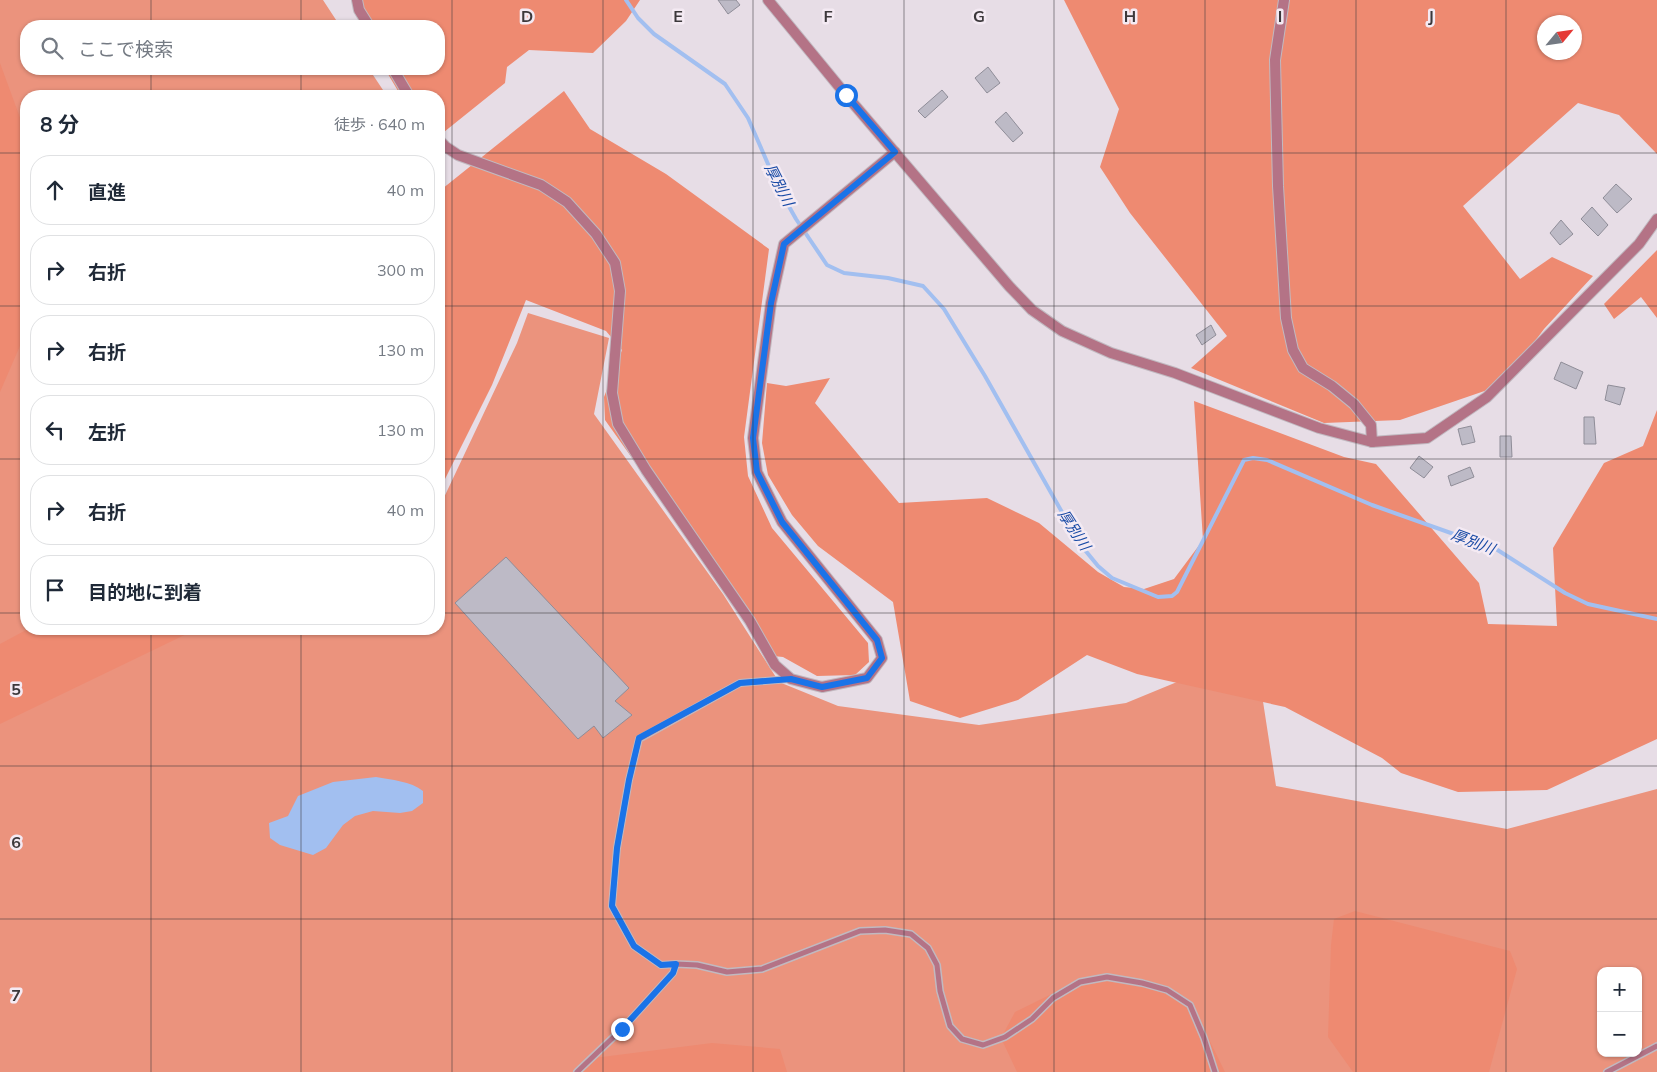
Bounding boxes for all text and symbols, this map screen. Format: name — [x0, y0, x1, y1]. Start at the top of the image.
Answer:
text: D — [521, 6, 533, 26]
text: E — [673, 6, 683, 26]
text: F — [823, 6, 833, 26]
text: G — [973, 6, 985, 26]
text: H — [1124, 6, 1136, 26]
text: I — [1278, 6, 1282, 26]
text: J — [1428, 6, 1434, 26]
north arrow — [1537, 15, 1582, 60]
search box — [20, 20, 445, 75]
icon: search — [38, 34, 66, 62]
text: ここで検索 — [78, 37, 173, 61]
route start — [835, 84, 858, 107]
text: 8 分 — [40, 111, 79, 137]
text: 徒歩 · 640 m — [334, 114, 425, 134]
water label: 厚別川 — [761, 160, 799, 211]
icon: ahead — [41, 176, 69, 204]
text: 直進 — [88, 180, 126, 204]
text: 40 m — [387, 180, 424, 200]
icon: right — [41, 256, 69, 284]
text: 右折 — [88, 260, 126, 284]
text: 300 m — [377, 260, 424, 280]
icon: right — [41, 336, 69, 364]
text: 右折 — [88, 340, 126, 364]
text: 130 m — [377, 340, 424, 360]
icon: left — [41, 416, 69, 444]
text: 左折 — [88, 420, 126, 444]
text: 130 m — [377, 420, 424, 440]
icon: right — [41, 496, 69, 524]
text: 右折 — [88, 500, 126, 524]
text: 40 m — [387, 500, 424, 520]
water label: 厚別川 — [1054, 506, 1096, 555]
water label: 厚別川 — [1449, 525, 1499, 559]
icon: arrive — [41, 576, 69, 604]
text: 目的地に到着 — [88, 580, 202, 604]
text: 5 — [11, 679, 21, 699]
text: 6 — [11, 832, 21, 852]
map controls — [1597, 967, 1642, 1057]
button: + — [1597, 967, 1642, 1012]
text: 7 — [11, 985, 21, 1005]
button: − — [1597, 1012, 1642, 1057]
route end — [611, 1018, 634, 1041]

